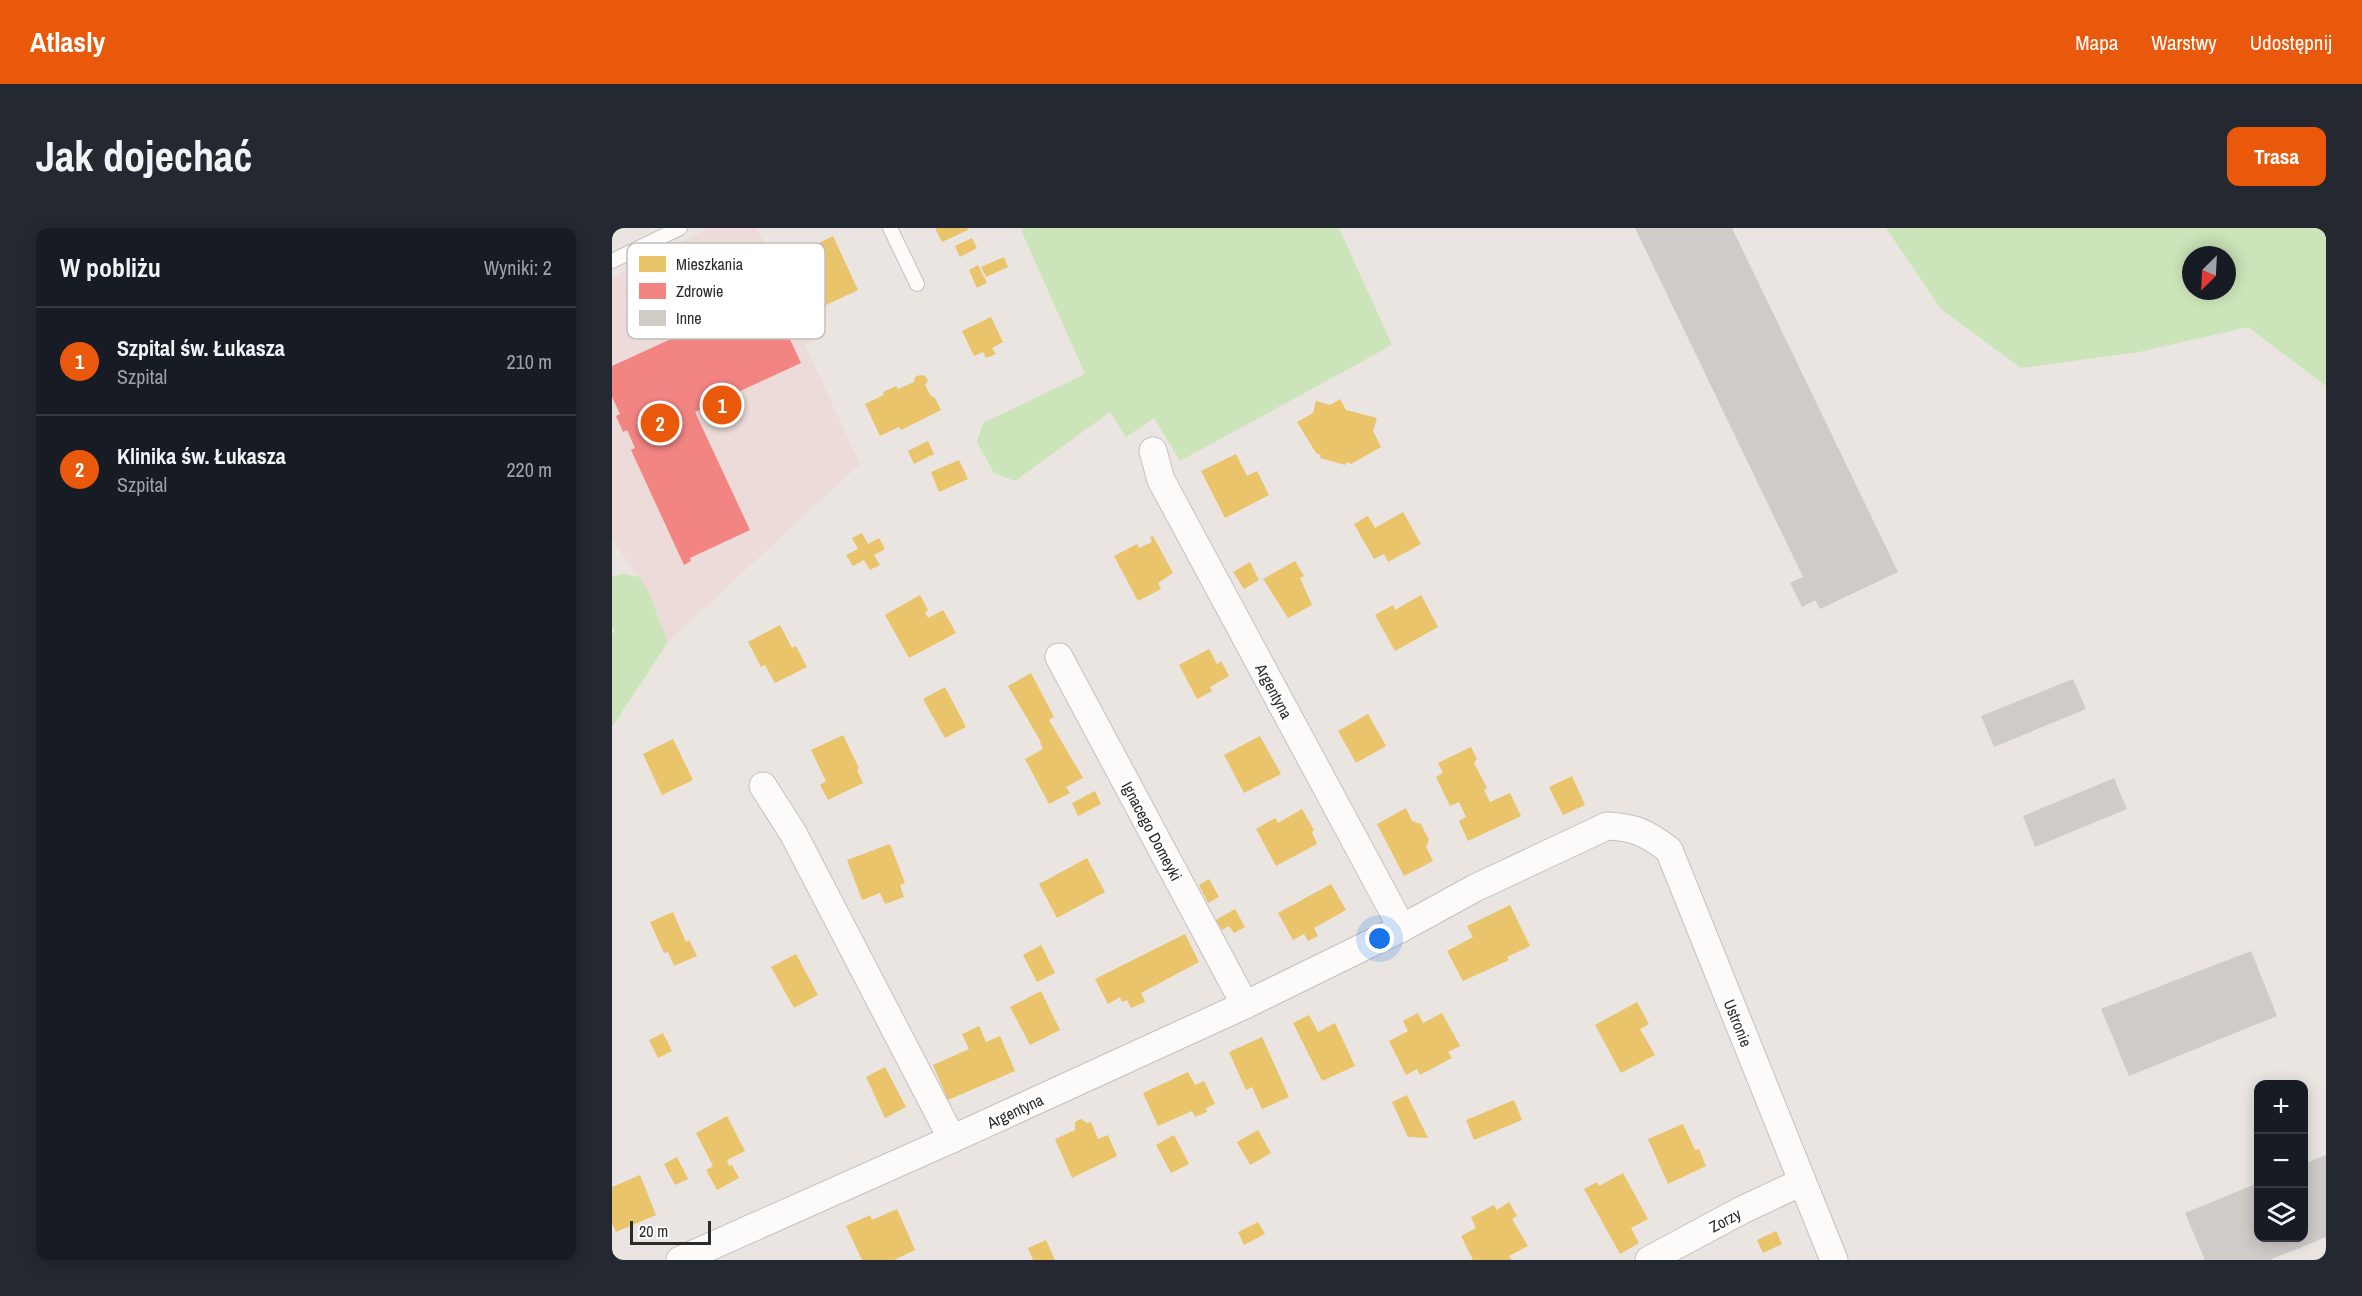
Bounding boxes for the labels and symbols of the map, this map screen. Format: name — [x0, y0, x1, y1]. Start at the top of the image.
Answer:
legend — [627, 243, 825, 339]
north arrow — [2182, 246, 2236, 300]
text: Mieszkania — [676, 253, 744, 275]
text: Zdrowie — [676, 280, 723, 302]
text: Inne — [676, 307, 702, 329]
pin: 1 — [702, 382, 742, 428]
pin: 2 — [640, 400, 680, 446]
street label: Argentyna — [1250, 659, 1298, 723]
street label: Ignacego Domeyki — [1117, 778, 1187, 884]
your location — [1365, 924, 1394, 953]
street label: Ustronie — [1719, 996, 1757, 1050]
street label: Argentyna — [982, 1088, 1047, 1134]
street label: Zorzy — [1705, 1202, 1745, 1237]
scale bar — [630, 1218, 711, 1246]

